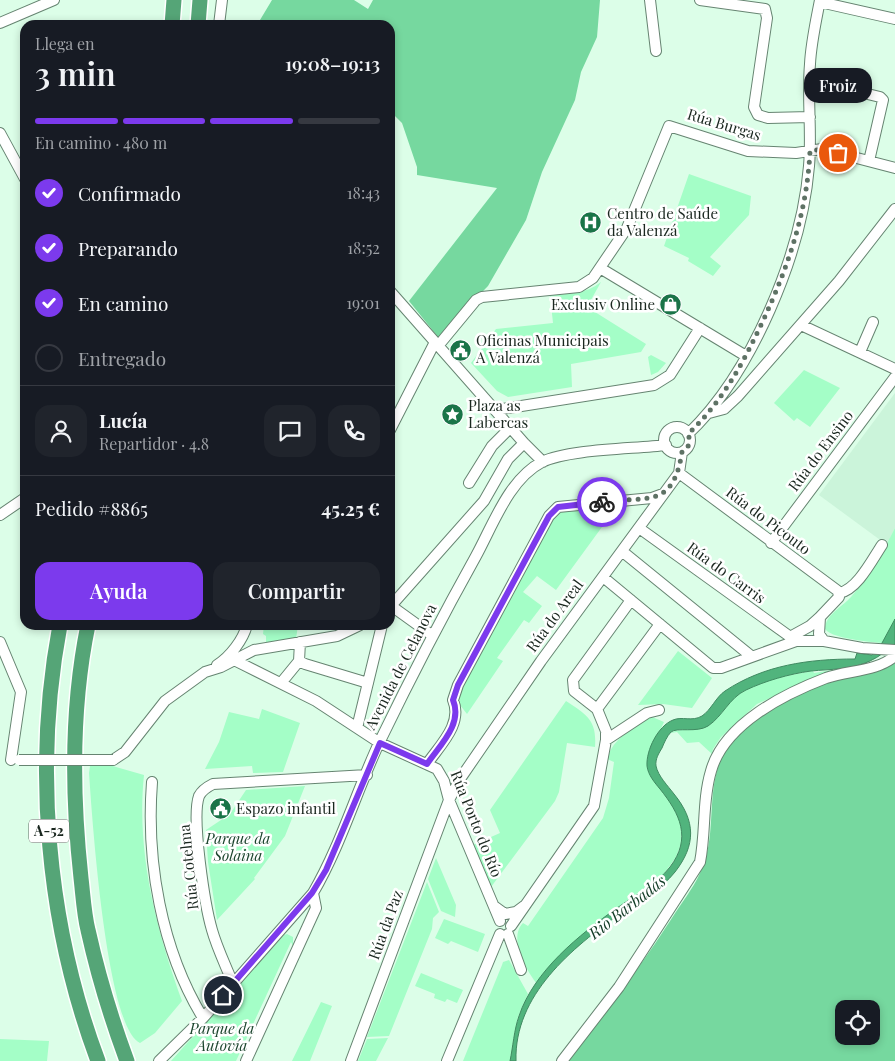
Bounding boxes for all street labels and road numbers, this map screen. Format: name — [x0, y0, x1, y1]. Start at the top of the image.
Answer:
street label: Rúa Burgas — [685, 103, 764, 145]
street label: Rúa do Ensino — [783, 406, 857, 495]
street label: Rúa do Picouto — [722, 482, 815, 559]
street label: Rúa do Carris — [683, 537, 770, 607]
street label: Rúa do Areal — [521, 575, 587, 656]
street label: Avenida de Celanova — [359, 600, 441, 734]
street label: Rúa Porto do Río — [446, 767, 507, 880]
road number: A-52 — [29, 819, 69, 842]
street label: Rúa Cotelma — [174, 823, 202, 911]
street label: Rúa da Paz — [363, 887, 407, 962]

